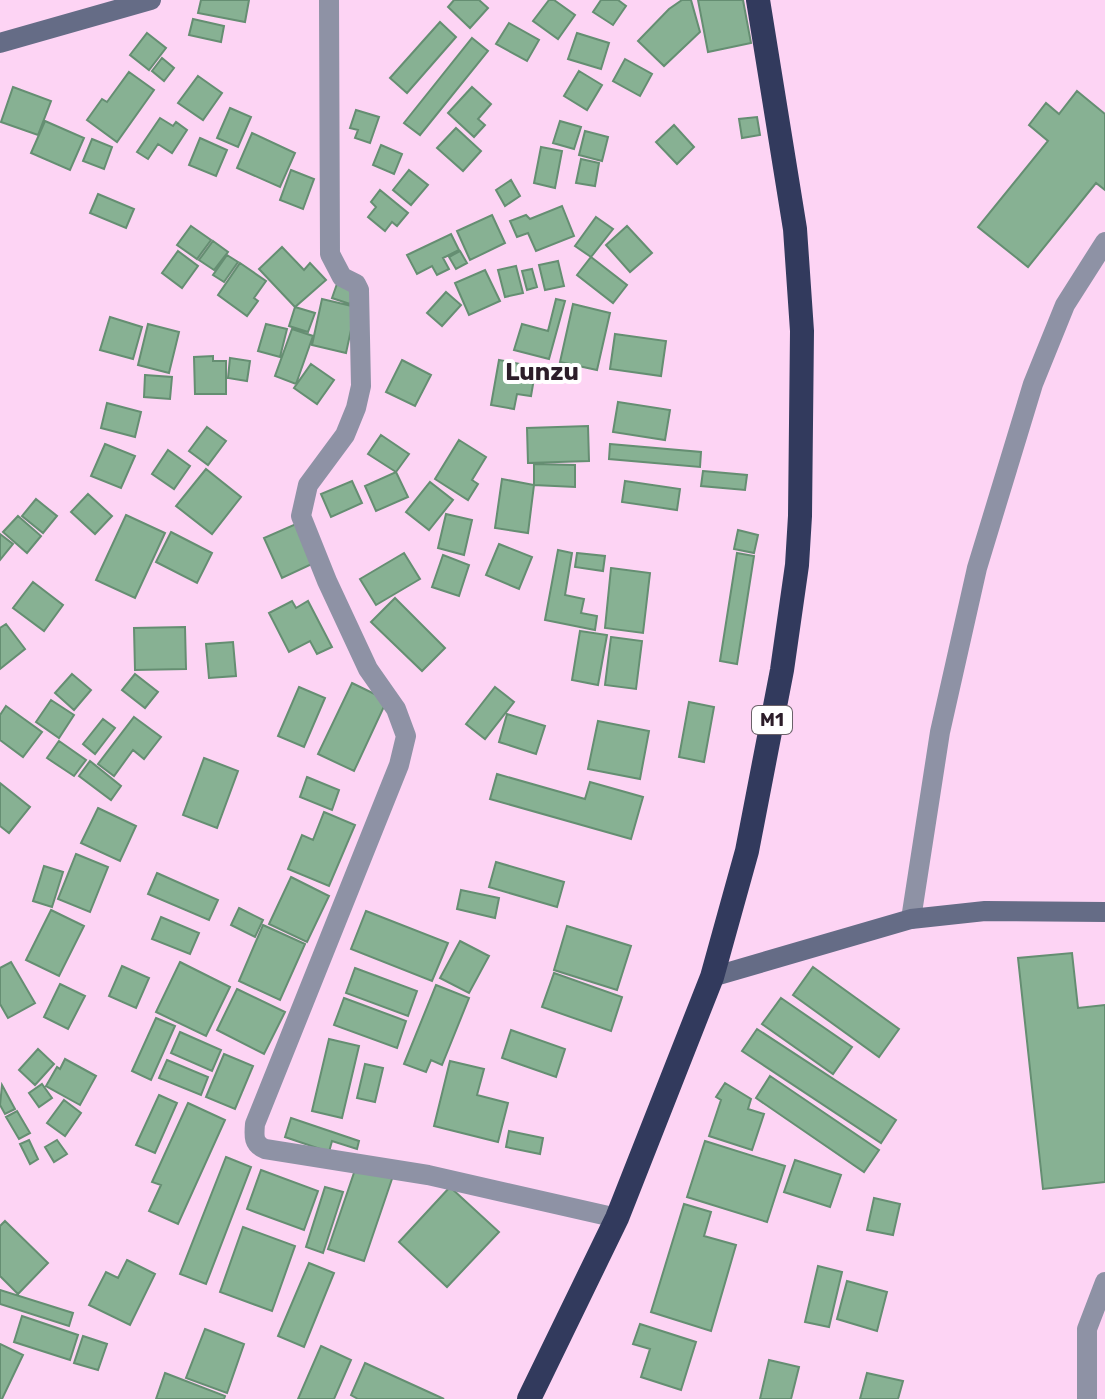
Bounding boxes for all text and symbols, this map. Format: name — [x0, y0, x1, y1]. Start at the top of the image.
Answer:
district label: Lunzu — [505, 358, 579, 386]
road number: M1 — [752, 706, 792, 734]

